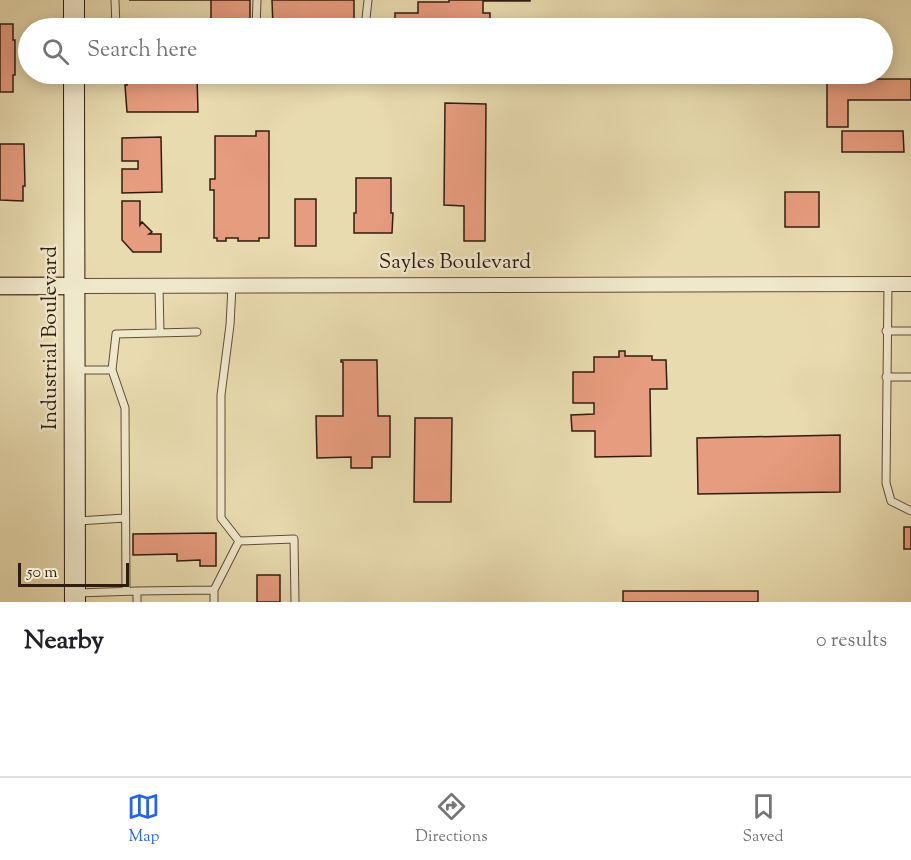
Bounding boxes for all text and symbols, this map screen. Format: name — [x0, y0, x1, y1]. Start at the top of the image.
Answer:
search box — [18, 18, 893, 84]
icon: search — [39, 35, 72, 68]
text: Search here — [87, 35, 197, 67]
street label: Industrial Boulevard — [36, 246, 66, 430]
street label: Sayles Boulevard — [379, 248, 531, 278]
scale bar — [18, 560, 129, 588]
text: 50 m — [27, 562, 58, 585]
text: Nearby — [24, 623, 104, 660]
text: 0 results — [816, 627, 887, 656]
tab: Map — [127, 790, 160, 849]
tab: Directions — [415, 790, 488, 849]
tab: Saved — [742, 790, 784, 849]

